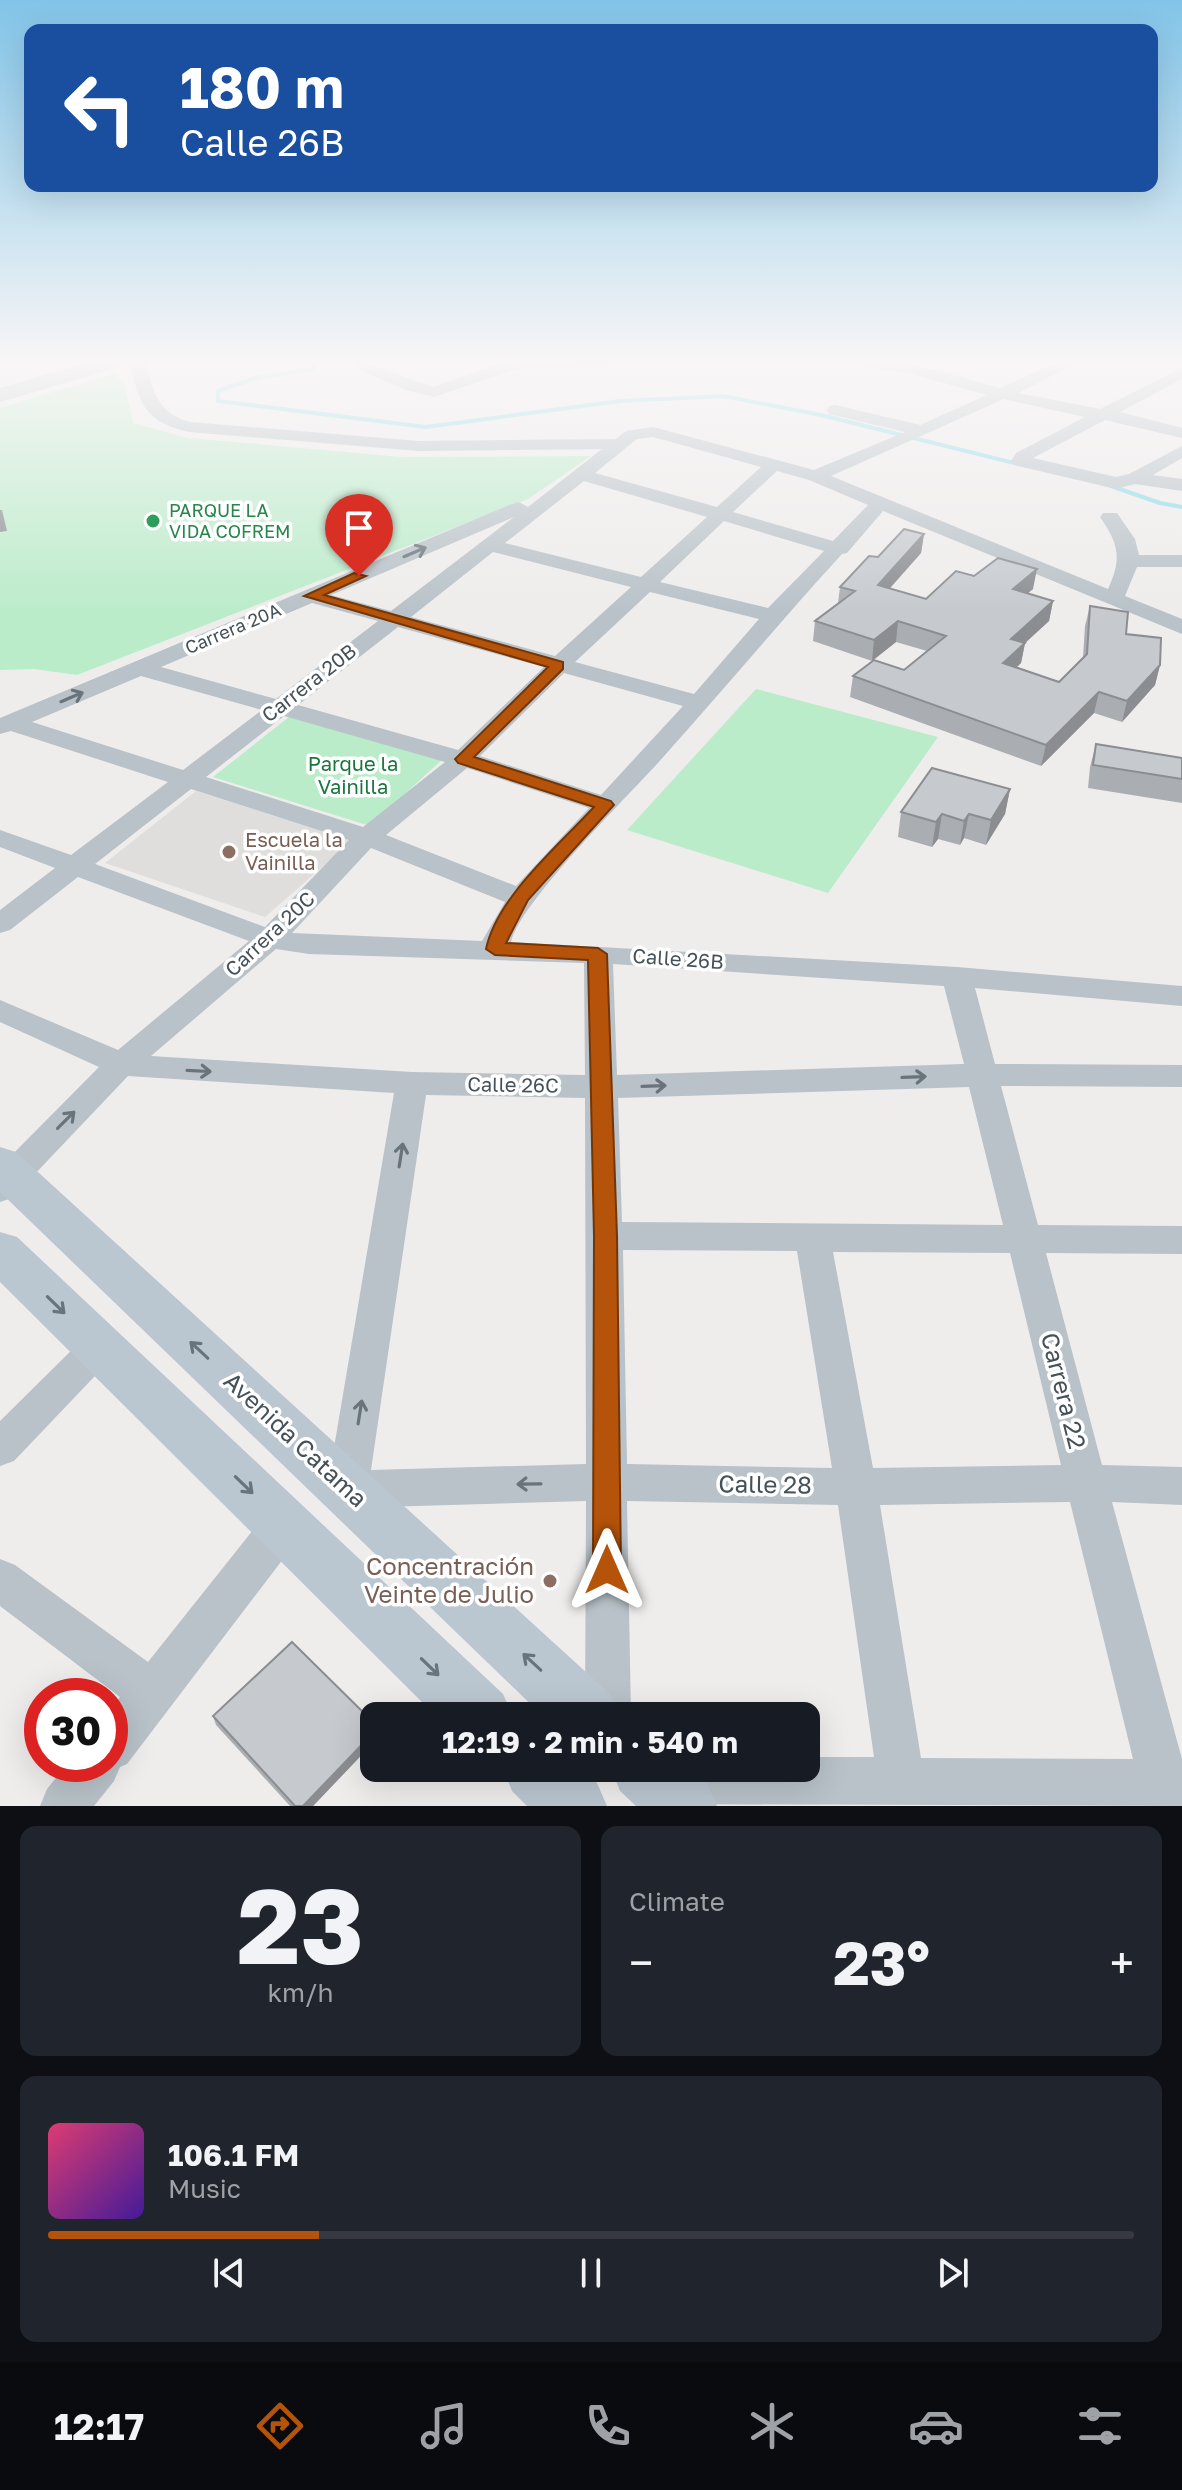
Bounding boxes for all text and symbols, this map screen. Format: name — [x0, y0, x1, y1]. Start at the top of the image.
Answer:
text: 180 m — [180, 53, 344, 120]
icon: left — [48, 56, 152, 160]
text: Calle 26B — [180, 121, 344, 164]
pin — [325, 494, 393, 576]
place label: PARQUE LA VIDA COFREM — [169, 499, 290, 542]
icon: arrive — [337, 506, 381, 550]
marker: PARQUE LA VIDA COFREM — [144, 512, 162, 530]
one-way arrow — [402, 544, 427, 559]
street label: Carrera 20A — [181, 598, 284, 658]
street label: Carrera 20B — [256, 638, 360, 727]
one-way arrow — [59, 688, 84, 703]
park label: Parque la Vainilla — [308, 751, 398, 798]
place label: Escuela la Vainilla — [245, 827, 343, 874]
marker: Escuela la Vainilla — [220, 843, 238, 861]
street label: Carrera 20C — [220, 886, 319, 981]
street label: Calle 26B — [632, 943, 724, 973]
one-way arrow — [185, 1064, 212, 1079]
one-way arrow — [900, 1070, 927, 1085]
street label: Calle 26C — [467, 1071, 559, 1097]
one-way arrow — [640, 1078, 667, 1093]
one-way arrow — [56, 1111, 75, 1130]
one-way arrow — [394, 1143, 409, 1168]
one-way arrow — [46, 1295, 66, 1313]
street label: Carrera 22 — [1036, 1329, 1093, 1452]
one-way arrow — [190, 1342, 210, 1360]
street label: Avenida Catama — [219, 1365, 373, 1512]
one-way arrow — [353, 1399, 368, 1425]
street label: Calle 28 — [718, 1468, 812, 1499]
one-way arrow — [234, 1476, 254, 1495]
one-way arrow — [516, 1476, 543, 1492]
position arrow — [565, 1528, 649, 1612]
place label: Concentración Veinte de Julio — [364, 1551, 534, 1608]
marker: Concentración Veinte de Julio — [541, 1572, 559, 1590]
one-way arrow — [522, 1654, 542, 1672]
one-way arrow — [420, 1657, 440, 1676]
speed limit sign: 30 — [24, 1678, 128, 1782]
text: 12:19 · 2 min · 540 m — [442, 1724, 738, 1760]
text: 23 — [237, 1862, 364, 1987]
text: Climate — [629, 1886, 725, 1917]
text: 23° — [833, 1926, 930, 1998]
text: − — [629, 1936, 653, 1989]
text: + — [1110, 1936, 1134, 1989]
text: km/h — [267, 1977, 334, 2008]
text: 106.1 FM — [168, 2137, 299, 2173]
text: Music — [168, 2173, 241, 2204]
icon: previous — [207, 2251, 251, 2295]
icon: pause — [569, 2251, 613, 2295]
icon: next — [931, 2251, 975, 2295]
icon: directions — [252, 2398, 308, 2454]
icon: music — [416, 2398, 472, 2454]
icon: phone — [580, 2398, 636, 2454]
icon: climate — [744, 2398, 800, 2454]
icon: car — [908, 2398, 964, 2454]
icon: filters — [1072, 2398, 1128, 2454]
text: 12:17 — [54, 2405, 144, 2448]

